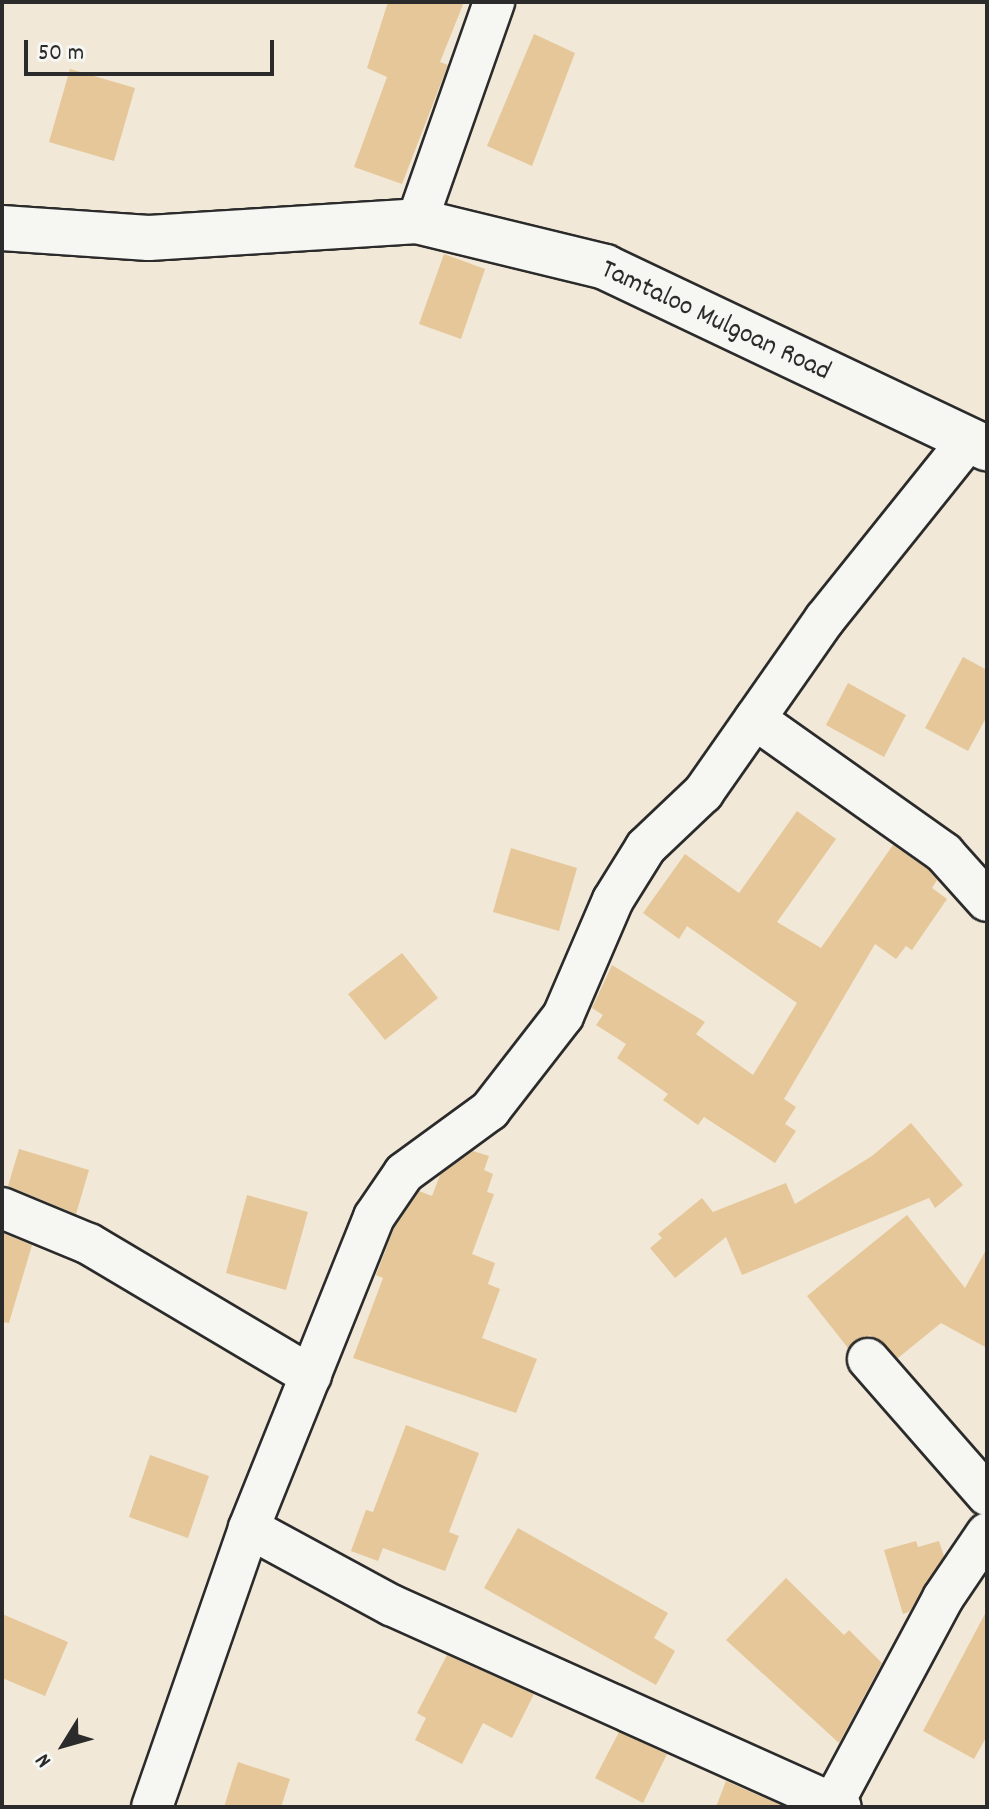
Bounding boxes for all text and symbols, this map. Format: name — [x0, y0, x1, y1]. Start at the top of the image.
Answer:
scale bar — [28, 24, 278, 74]
text: 50 m — [38, 37, 84, 71]
street label: Tamtaloo Mulgoan Road — [595, 254, 835, 390]
north arrow — [24, 1705, 104, 1785]
text: N — [29, 1746, 60, 1773]

